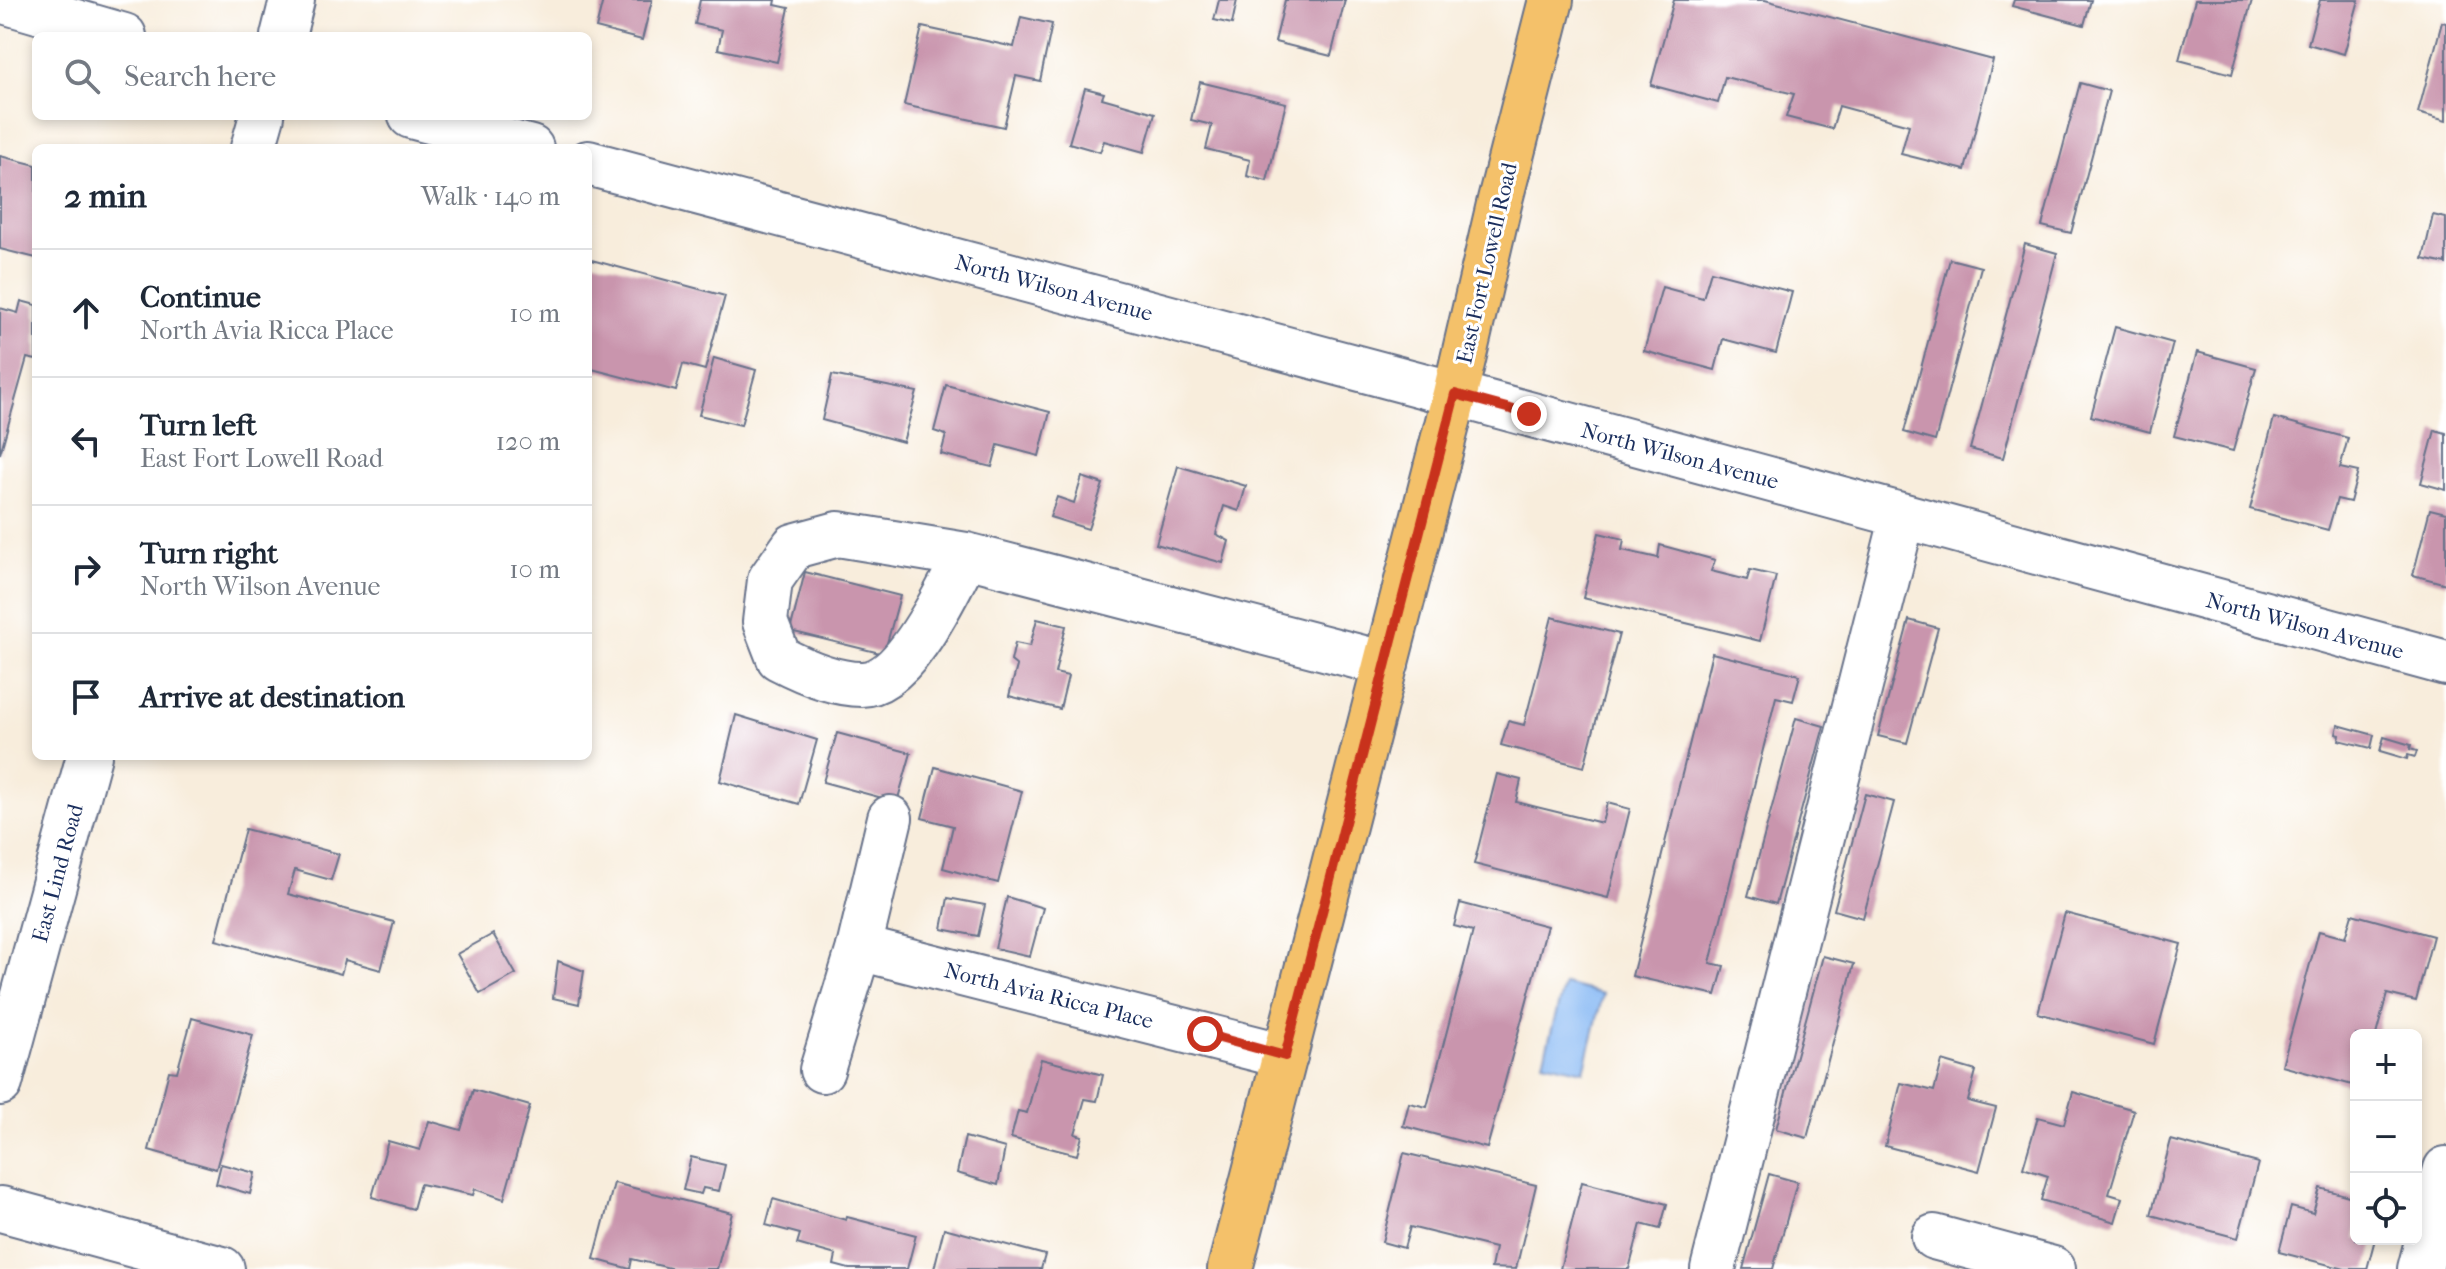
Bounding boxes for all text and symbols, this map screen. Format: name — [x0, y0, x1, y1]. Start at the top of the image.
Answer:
search box — [32, 32, 592, 120]
icon: search — [60, 54, 104, 98]
text: Search here — [124, 59, 276, 94]
street label: East Fort Lowell Road — [1451, 159, 1523, 366]
text: 2 min — [64, 176, 147, 216]
text: Walk · 140 m — [421, 181, 560, 212]
street label: North Wilson Avenue — [952, 249, 1155, 327]
text: Continue — [140, 280, 261, 315]
icon: ahead — [64, 291, 108, 335]
text: 10 m — [509, 298, 560, 329]
text: North Avia Ricca Place — [140, 315, 394, 346]
route end — [1511, 396, 1547, 432]
text: Turn left — [140, 408, 257, 443]
street label: North Wilson Avenue — [1578, 417, 1781, 495]
icon: left — [64, 419, 108, 463]
text: 120 m — [496, 426, 560, 457]
text: East Fort Lowell Road — [140, 443, 383, 474]
text: Turn right — [140, 536, 278, 571]
icon: right — [64, 547, 108, 591]
text: 10 m — [509, 554, 560, 585]
text: North Wilson Avenue — [140, 571, 380, 602]
street label: North Wilson Avenue — [2203, 587, 2406, 665]
icon: arrive — [64, 675, 108, 719]
text: Arrive at destination — [140, 680, 405, 715]
street label: East Lind Road — [27, 800, 89, 945]
street label: North Avia Ricca Place — [941, 957, 1156, 1035]
route start — [1187, 1016, 1223, 1052]
map controls — [2350, 1029, 2422, 1245]
button: + — [2350, 1029, 2422, 1101]
button: − — [2350, 1101, 2422, 1173]
button: locate — [2350, 1173, 2422, 1245]

